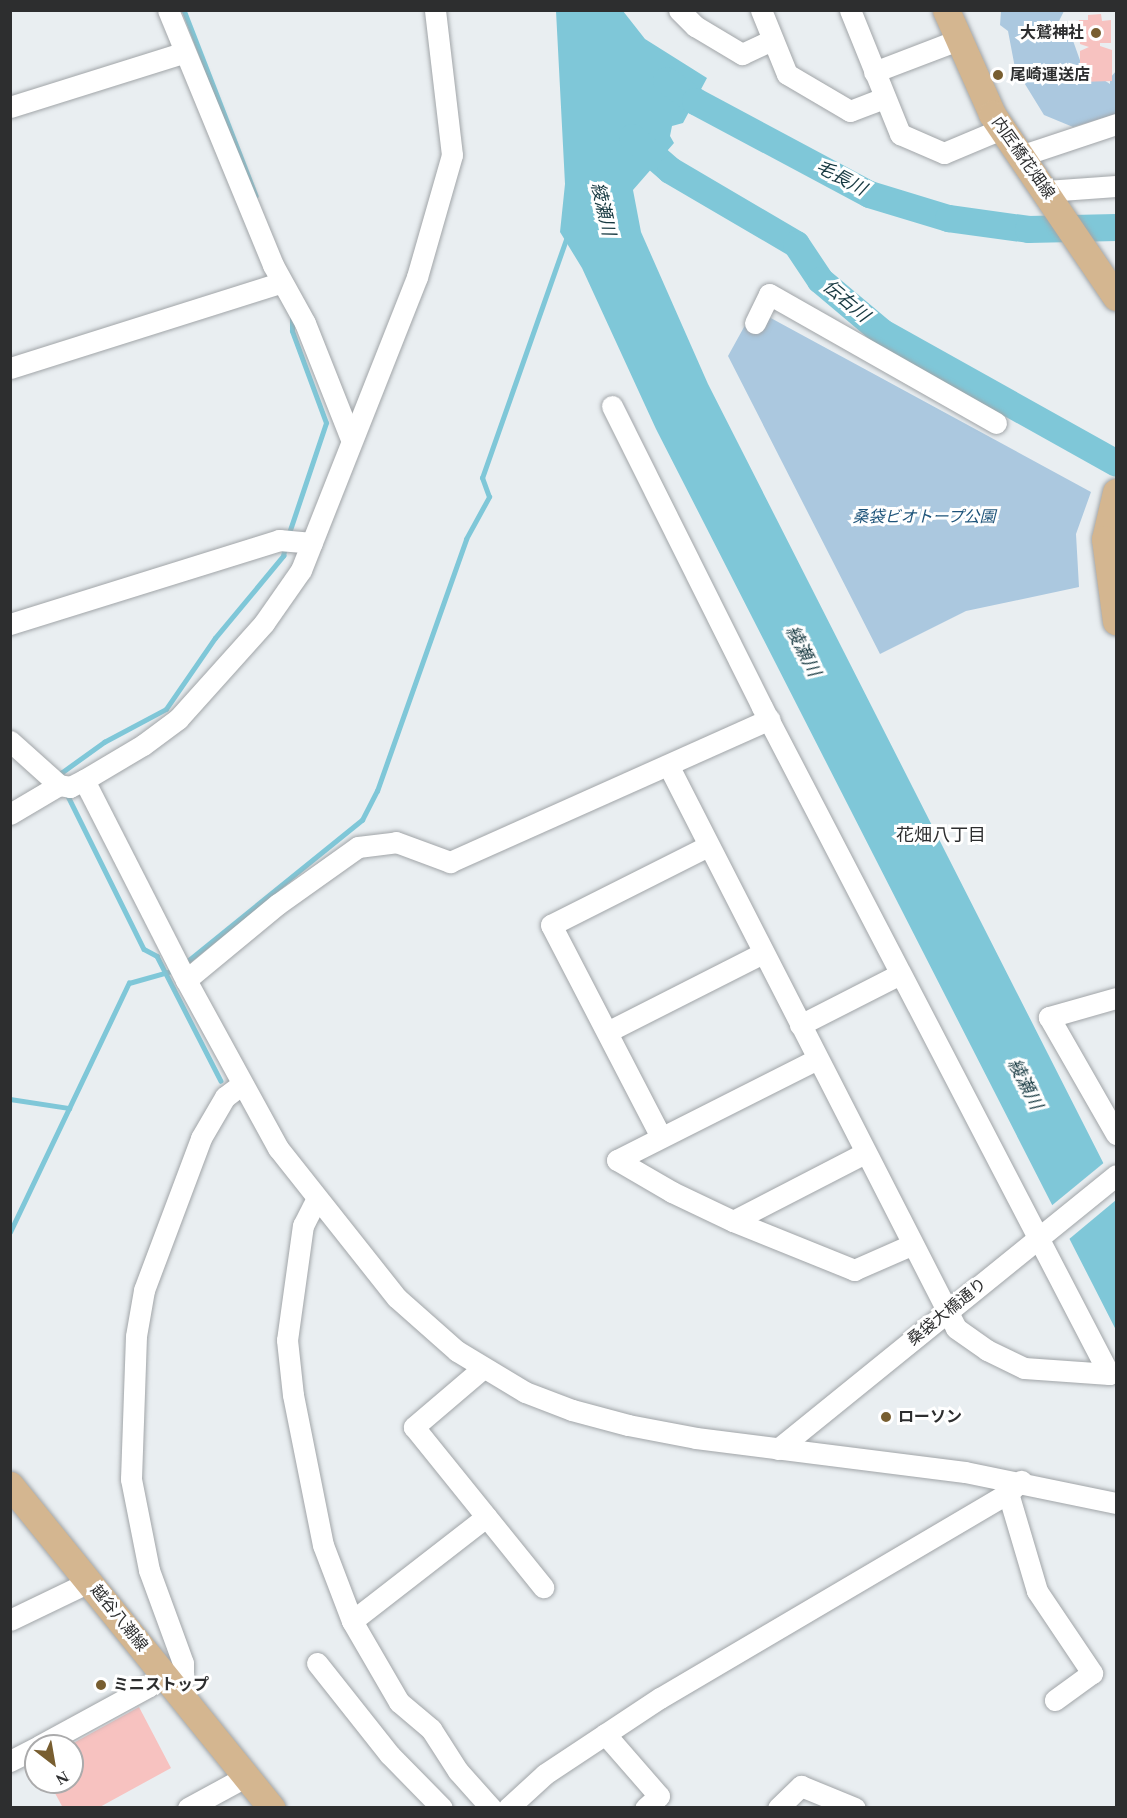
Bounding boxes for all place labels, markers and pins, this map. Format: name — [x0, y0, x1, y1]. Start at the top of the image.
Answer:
place label: 大鷲神社 — [1020, 23, 1084, 43]
marker: 大鷲神社 — [1089, 26, 1103, 40]
place label: 尾崎運送店 — [1010, 65, 1090, 85]
marker: 尾崎運送店 — [991, 68, 1005, 82]
place label: ローソン — [898, 1407, 962, 1427]
marker: ローソン — [879, 1410, 893, 1424]
place label: ミニストップ — [113, 1675, 209, 1695]
marker: ミニストップ — [94, 1678, 108, 1692]

